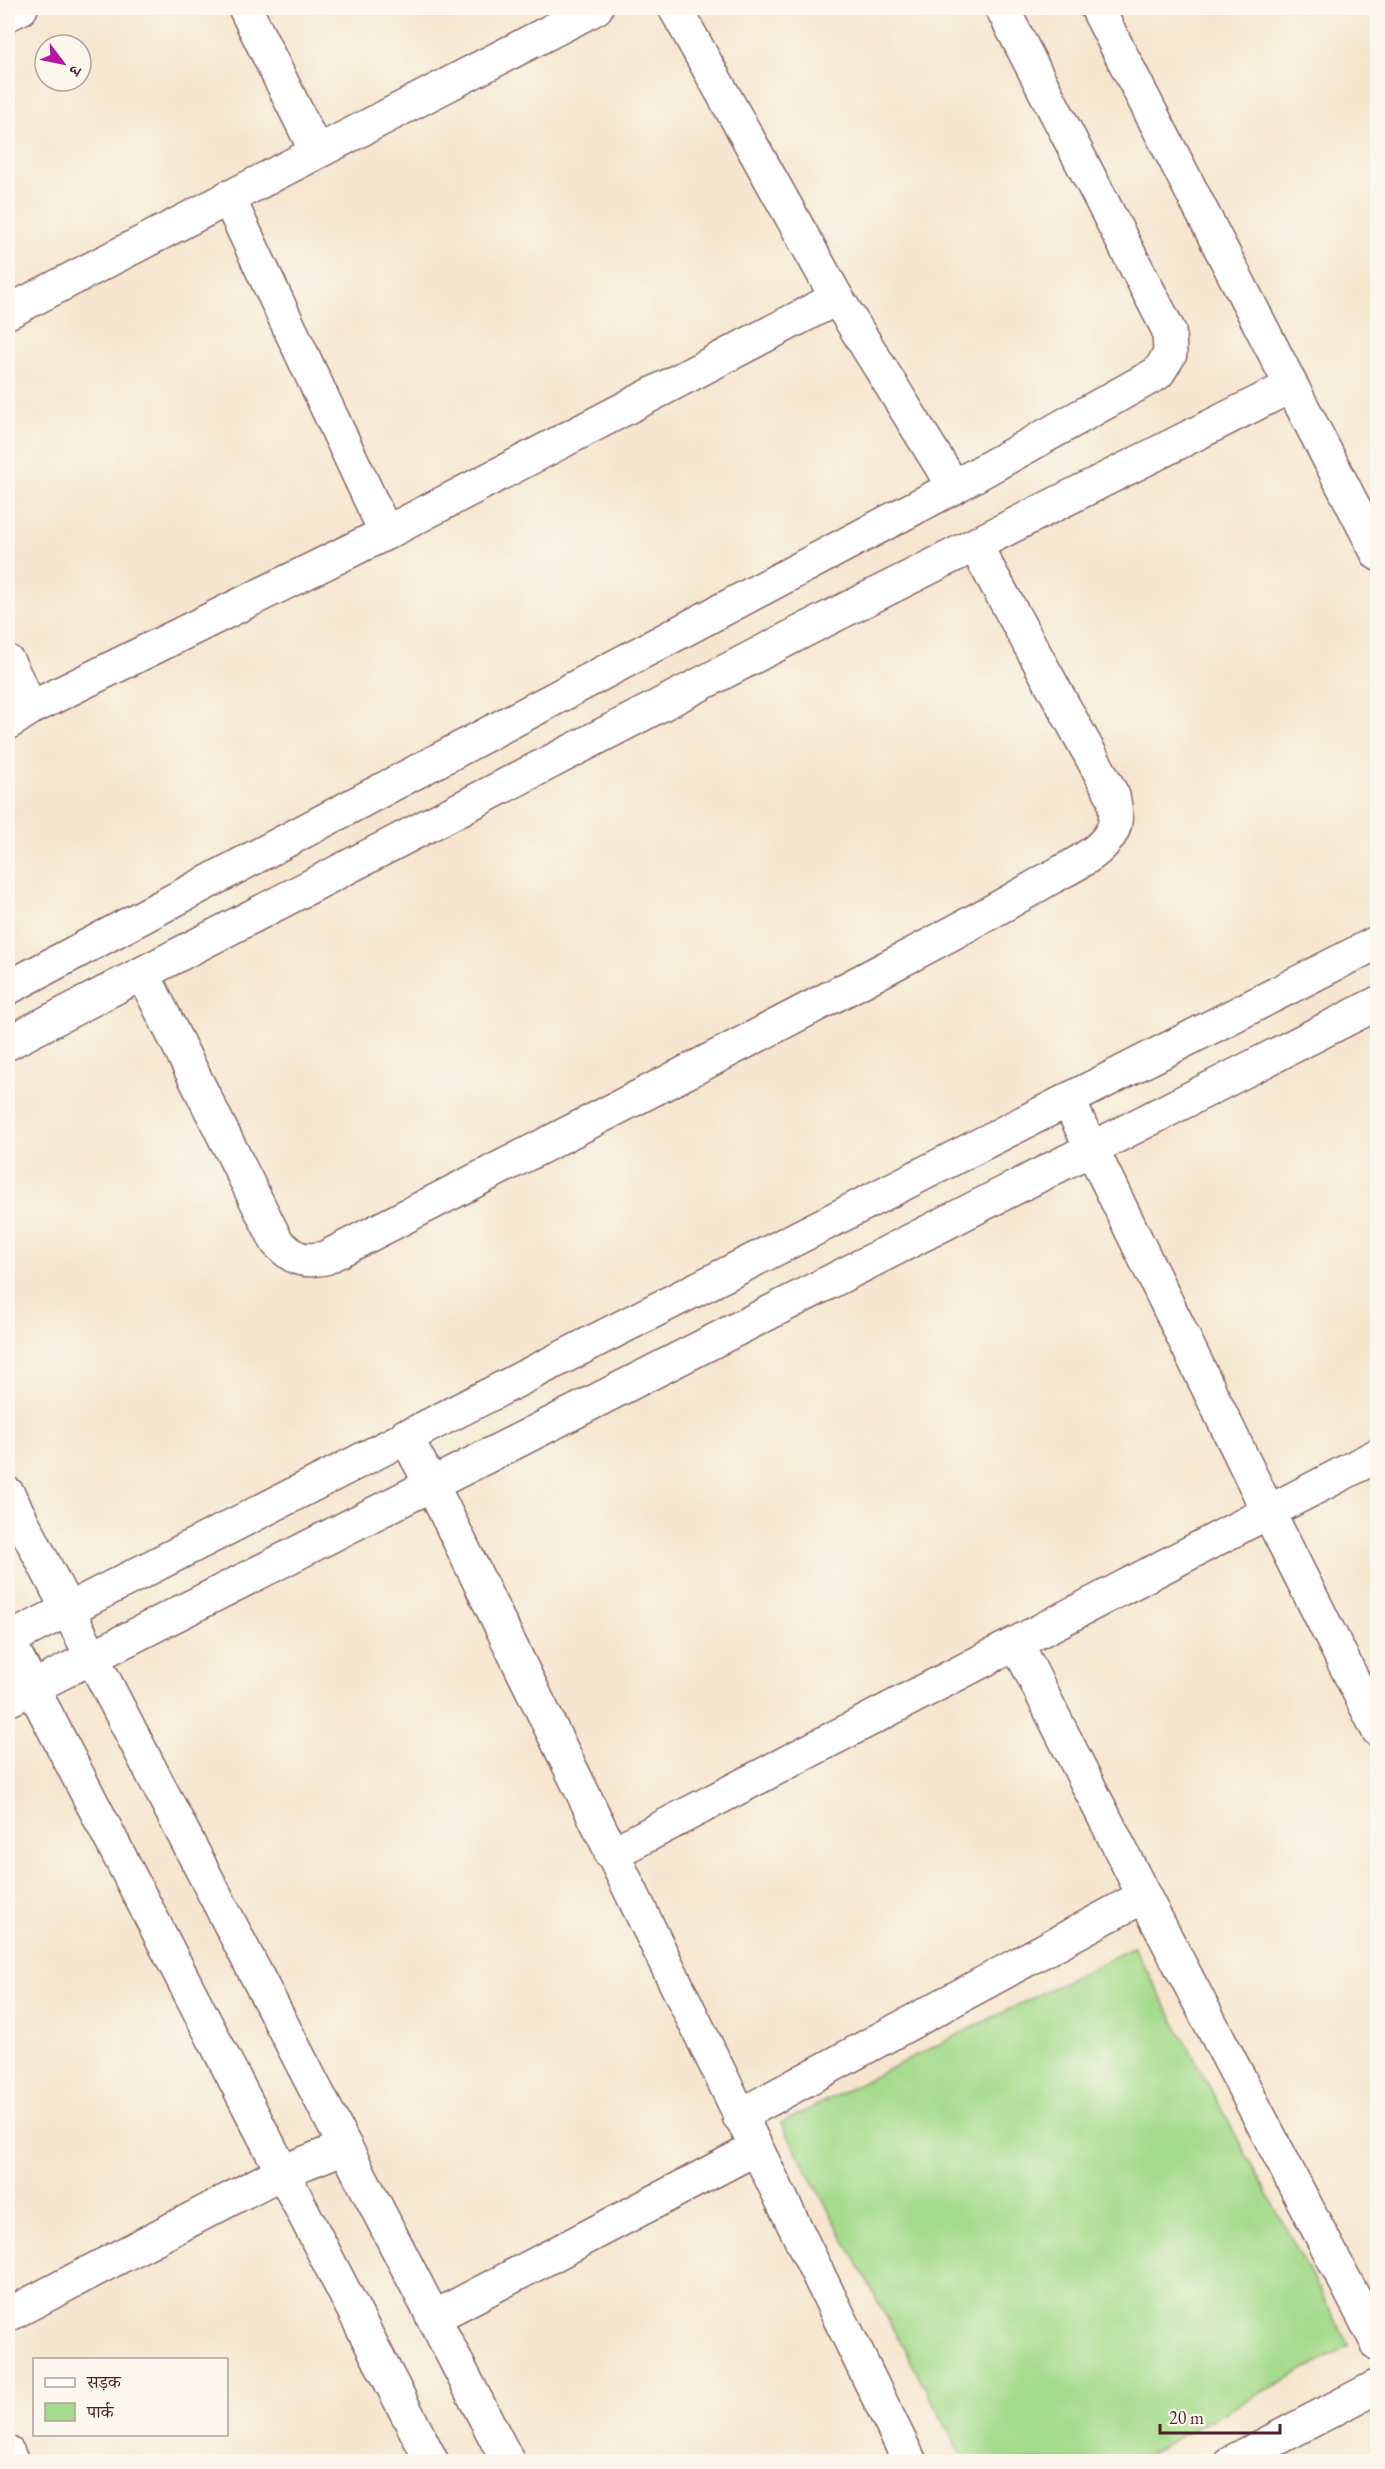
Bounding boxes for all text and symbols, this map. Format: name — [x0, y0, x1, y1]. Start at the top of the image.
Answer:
north arrow — [33, 33, 93, 93]
text: उ — [63, 61, 87, 81]
legend — [33, 2358, 228, 2436]
text: सड़क — [86, 2370, 122, 2393]
scale bar — [1160, 2397, 1280, 2435]
text: पार्क — [86, 2400, 115, 2423]
text: 20 m — [1169, 2406, 1204, 2429]

